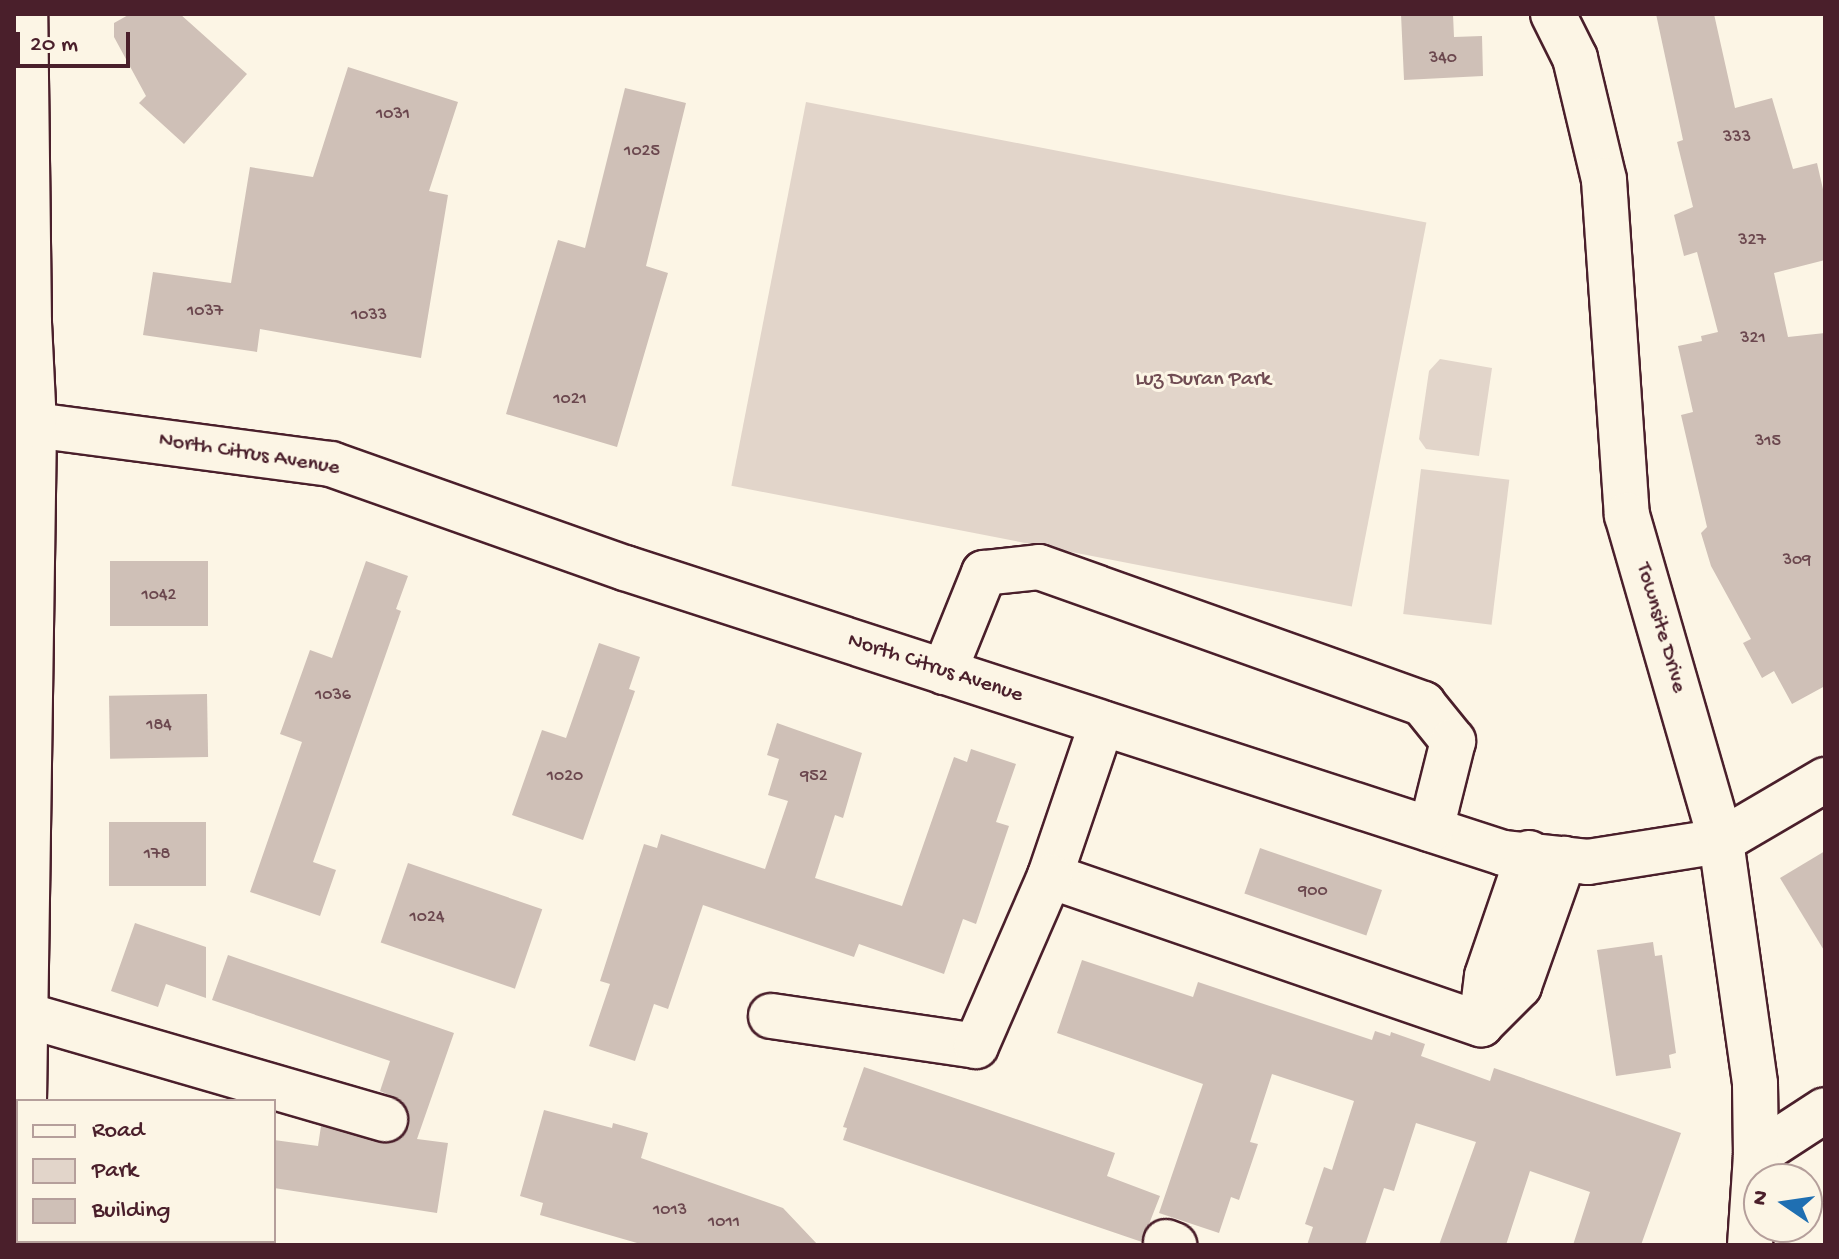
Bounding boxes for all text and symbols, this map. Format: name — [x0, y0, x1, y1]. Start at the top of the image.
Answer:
scale bar — [20, 16, 134, 66]
text: 20 m — [30, 31, 78, 60]
house number: 340 — [1429, 48, 1457, 70]
house number: 1031 — [376, 104, 410, 126]
house number: 333 — [1723, 127, 1751, 149]
house number: 1025 — [624, 141, 660, 163]
house number: 327 — [1738, 230, 1766, 252]
house number: 1037 — [187, 301, 223, 323]
house number: 1033 — [351, 305, 387, 327]
house number: 321 — [1740, 328, 1766, 350]
park label: Luz Duran Park — [1135, 368, 1271, 394]
house number: 1021 — [553, 389, 587, 411]
street label: North Citrus Avenue — [157, 428, 341, 482]
house number: 315 — [1755, 431, 1781, 453]
house number: 309 — [1783, 550, 1811, 572]
street label: Townsite Drive — [1629, 560, 1691, 696]
house number: 1042 — [142, 585, 176, 607]
street label: North Citrus Avenue — [844, 628, 1026, 710]
house number: 1036 — [315, 685, 351, 707]
house number: 184 — [146, 715, 172, 737]
house number: 1020 — [547, 766, 583, 788]
house number: 952 — [800, 766, 828, 788]
house number: 178 — [144, 844, 170, 866]
house number: 900 — [1298, 881, 1328, 903]
house number: 1024 — [410, 907, 444, 929]
legend — [16, 1099, 276, 1243]
text: Road — [92, 1117, 144, 1146]
text: Park — [92, 1157, 138, 1186]
north arrow — [1743, 1163, 1823, 1243]
text: N — [1747, 1188, 1776, 1208]
text: Building — [92, 1197, 170, 1226]
house number: 1013 — [653, 1200, 687, 1222]
house number: 1011 — [708, 1212, 740, 1234]

